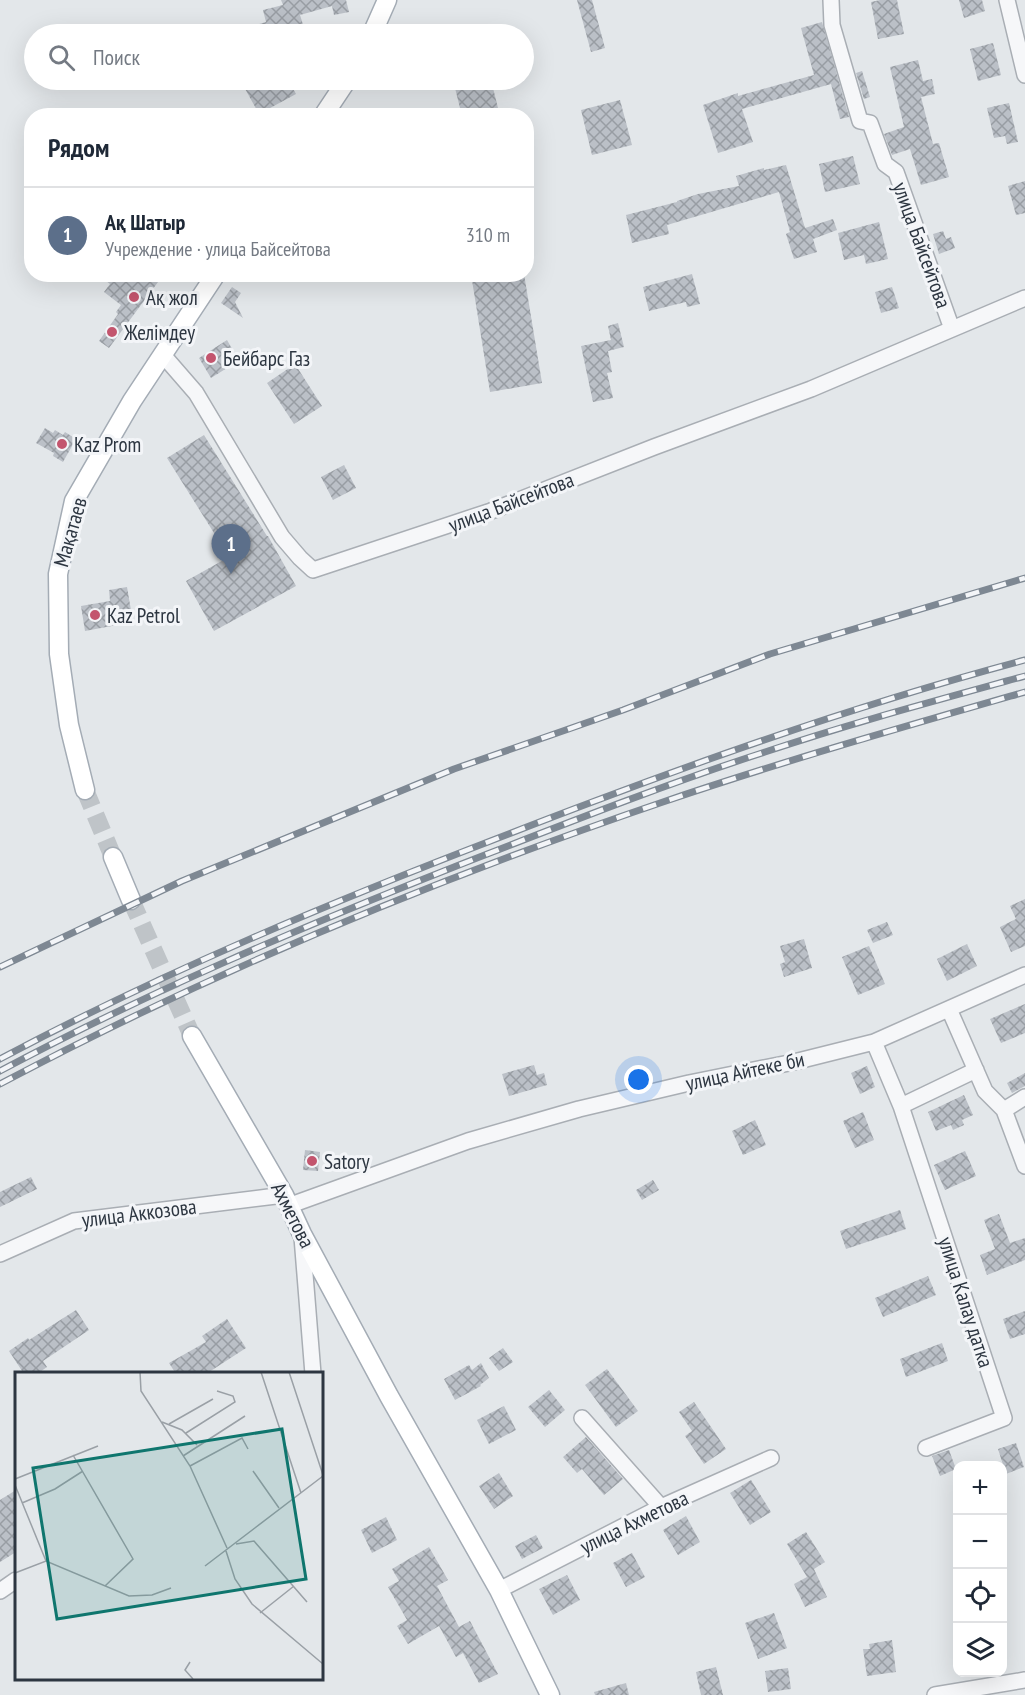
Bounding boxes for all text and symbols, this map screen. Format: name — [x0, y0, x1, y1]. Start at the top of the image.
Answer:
search box — [24, 24, 534, 90]
icon: search — [45, 41, 78, 74]
text: Поиск — [93, 43, 140, 71]
text: Рядом — [48, 131, 109, 164]
street label: улица Байсейтова — [887, 178, 957, 312]
text: Ақ Шатыр — [105, 208, 185, 236]
text: 1 — [63, 222, 72, 248]
text: 310 m — [466, 222, 510, 248]
text: Учреждение · улица Байсейтова — [105, 236, 331, 262]
place label: Ақ жол — [146, 284, 198, 311]
marker: Ақ жол — [127, 290, 141, 304]
place label: Желімдеу — [123, 319, 195, 346]
marker: Желімдеу — [105, 325, 119, 339]
place label: Бейбарс Газ — [223, 345, 310, 372]
marker: Бейбарс Газ — [204, 351, 218, 365]
place label: Kaz Prom — [74, 431, 141, 458]
marker: Kaz Prom — [55, 437, 69, 451]
street label: улица Байсейтова — [445, 466, 577, 538]
street label: Мақатаев — [47, 494, 93, 570]
pin: 1 — [212, 524, 250, 574]
place label: Kaz Petrol — [107, 602, 180, 629]
marker: Kaz Petrol — [88, 608, 102, 622]
street label: улица Айтеке би — [683, 1045, 807, 1097]
your location — [624, 1065, 653, 1094]
place label: Satory — [324, 1148, 370, 1175]
marker: Satory — [305, 1154, 319, 1168]
street label: Ахметова — [265, 1178, 321, 1252]
street label: улица Аккозова — [80, 1193, 198, 1233]
street label: улица Калау датка — [932, 1233, 1000, 1371]
inset map — [15, 1372, 322, 1680]
map controls — [953, 1461, 1007, 1677]
button: + — [953, 1461, 1007, 1515]
street label: улица Ахметова — [575, 1484, 693, 1560]
button: − — [953, 1515, 1007, 1569]
button: locate — [953, 1569, 1007, 1623]
button: layers — [953, 1623, 1007, 1677]

